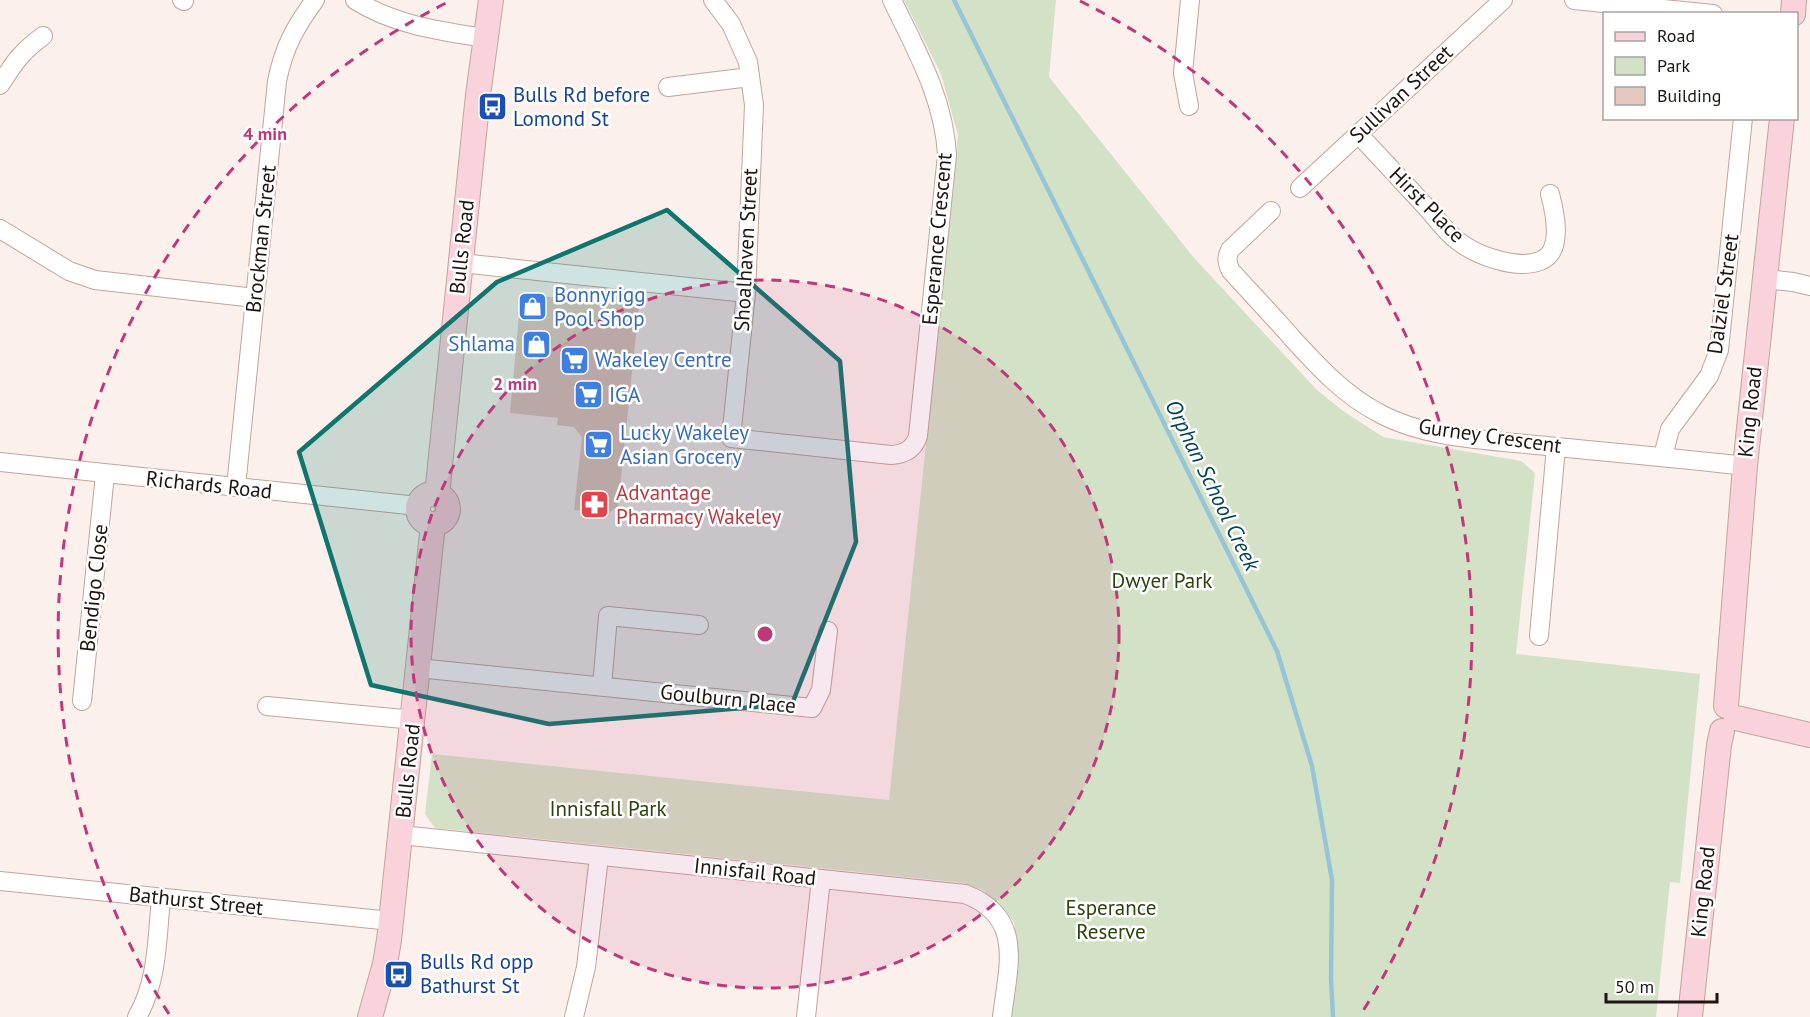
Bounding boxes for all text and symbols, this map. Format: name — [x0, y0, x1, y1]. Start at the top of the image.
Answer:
legend — [1603, 12, 1798, 120]
text: Road — [1657, 24, 1695, 47]
street label: Sullivan Street — [1343, 39, 1458, 148]
text: Park — [1657, 54, 1690, 77]
place label: Bulls Rd before Lomond St — [513, 81, 650, 132]
text: Building — [1657, 84, 1721, 107]
bus stop icon: Bulls Rd before Lomond St — [476, 91, 508, 123]
text: 4 min — [243, 122, 287, 145]
street label: Esperance Crescent — [916, 152, 957, 326]
street label: Hirst Place — [1384, 161, 1471, 248]
street label: Brockman Street — [239, 164, 282, 314]
street label: Shoalhaven Street — [728, 168, 763, 332]
street label: Bulls Road — [443, 198, 480, 295]
street label: Dalziel Street — [1701, 232, 1744, 356]
place label: Bonnyrigg Pool Shop — [554, 281, 646, 332]
shop icon: Bonnyrigg Pool Shop — [517, 291, 549, 323]
shop icon: Shlama — [520, 328, 552, 360]
place label: Shlama — [448, 330, 515, 357]
supermarket icon: Wakeley Centre — [558, 344, 590, 376]
place label: Wakeley Centre — [595, 346, 732, 373]
street label: King Road — [1731, 365, 1768, 459]
text: 2 min — [493, 372, 537, 395]
supermarket icon: IGA — [572, 379, 604, 411]
place label: IGA — [609, 381, 641, 408]
water label: Orphan School Creek — [1159, 395, 1267, 576]
street label: Gurney Crescent — [1417, 412, 1563, 459]
place label: Lucky Wakeley Asian Grocery — [620, 419, 749, 470]
supermarket icon: Lucky Wakeley Asian Grocery — [583, 429, 615, 461]
street label: Richards Road — [145, 464, 274, 505]
place label: Advantage Pharmacy Wakeley — [616, 479, 781, 530]
pharmacy icon: Advantage Pharmacy Wakeley — [579, 489, 611, 521]
street label: Bendigo Close — [73, 523, 114, 653]
park label: Dwyer Park — [1112, 567, 1212, 594]
centre of rings — [755, 624, 775, 644]
street label: Goulburn Place — [659, 678, 797, 719]
street label: Bulls Road — [389, 722, 426, 819]
park label: Innisfall Park — [549, 795, 667, 822]
street label: King Road — [1684, 845, 1721, 939]
street label: Innisfail Road — [693, 852, 817, 891]
street label: Bathurst Street — [128, 880, 265, 921]
park label: Esperance Reserve — [1066, 894, 1156, 945]
place label: Bulls Rd opp Bathurst St — [420, 948, 534, 999]
bus stop icon: Bulls Rd opp Bathurst St — [383, 958, 415, 990]
scale bar — [1606, 966, 1717, 1004]
text: 50 m — [1615, 975, 1654, 998]

